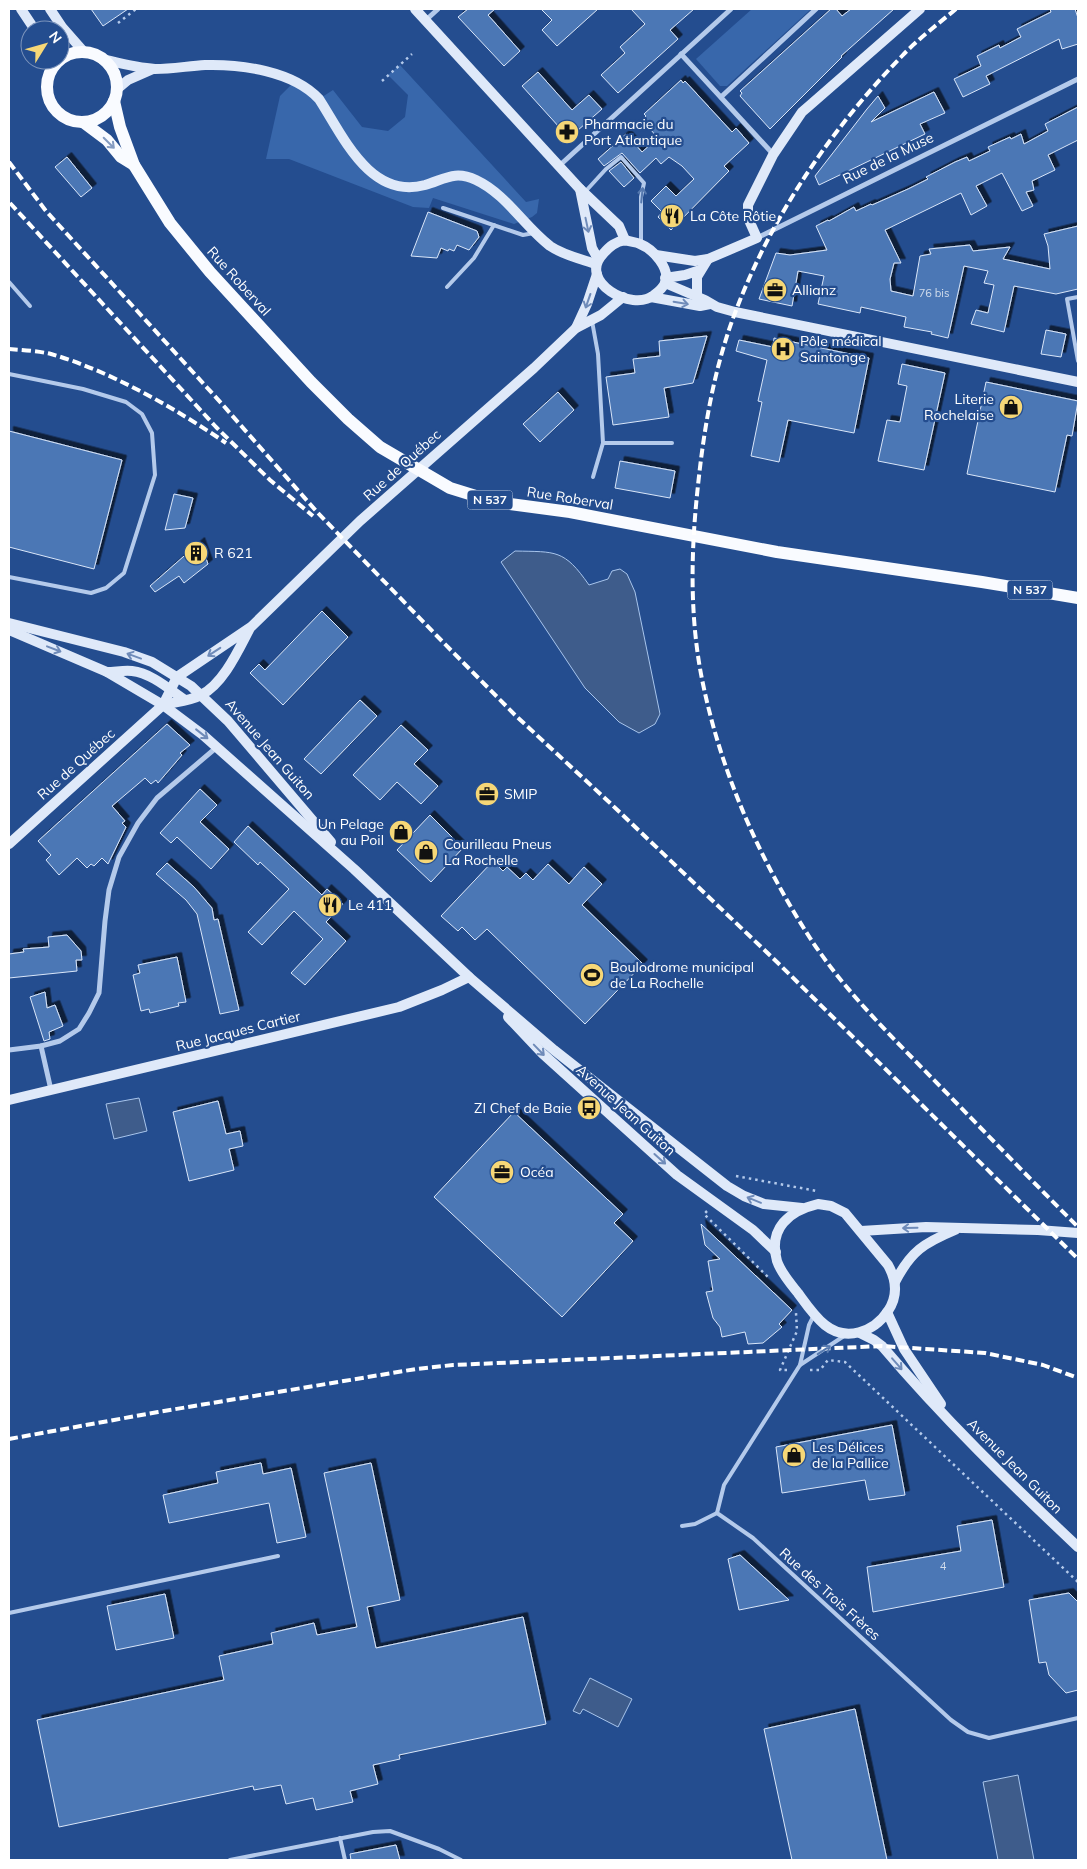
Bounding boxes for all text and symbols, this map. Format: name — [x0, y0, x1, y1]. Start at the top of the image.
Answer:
north arrow — [20, 20, 70, 70]
text: N — [45, 28, 66, 47]
place label: Pharmacie du Port Atlantique — [584, 115, 682, 149]
pharmacy icon: Pharmacie du Port Atlantique — [554, 119, 580, 145]
street label: Rue de la Muse — [840, 128, 936, 188]
one-way arrow — [102, 137, 114, 149]
one-way arrow — [637, 188, 647, 204]
restaurant icon: La Côte Rôtie — [659, 203, 685, 229]
place label: La Côte Rôtie — [690, 207, 776, 225]
one-way arrow — [583, 216, 592, 232]
street label: Rue Roberval — [203, 243, 275, 319]
office icon: Allianz — [762, 277, 788, 303]
place label: Allianz — [792, 281, 836, 299]
house number: 76 bis — [919, 286, 949, 300]
one-way arrow — [583, 293, 592, 308]
one-way arrow — [672, 298, 688, 308]
place label: Pôle médical Saintonge — [800, 332, 882, 366]
hospital icon: Pôle médical Saintonge — [770, 336, 796, 362]
place label: Literie Rochelaise — [924, 390, 994, 424]
shop icon: Literie Rochelaise — [998, 394, 1024, 420]
street label: Rue de Québec — [360, 425, 445, 505]
street label: Rue Roberval — [526, 482, 614, 514]
road number: N 537 — [468, 490, 512, 510]
building icon: R 621 — [183, 540, 209, 566]
place label: R 621 — [214, 544, 253, 562]
road number: N 537 — [1008, 580, 1052, 600]
one-way arrow — [46, 645, 61, 654]
one-way arrow — [207, 647, 221, 657]
one-way arrow — [126, 651, 142, 660]
street label: Avenue Jean Guiton — [221, 695, 319, 803]
street label: Rue de Québec — [34, 724, 119, 804]
one-way arrow — [195, 729, 209, 739]
office icon: SMIP — [474, 781, 500, 807]
place label: SMIP — [504, 785, 537, 803]
place label: Un Pelage au Poil — [318, 815, 384, 849]
shop icon: Un Pelage au Poil — [388, 819, 414, 845]
place label: Courilleau Pneus La Rochelle — [444, 835, 552, 869]
shop icon: Courilleau Pneus La Rochelle — [413, 839, 439, 865]
restaurant icon: Le 411 — [317, 892, 343, 918]
place label: Le 411 — [348, 896, 392, 914]
place label: Boulodrome municipal de La Rochelle — [610, 958, 754, 992]
sports icon: Boulodrome municipal de La Rochelle — [579, 962, 605, 988]
street label: Rue Jacques Cartier — [174, 1007, 303, 1055]
one-way arrow — [533, 1044, 545, 1056]
street label: Avenue Jean Guiton — [573, 1061, 679, 1159]
bus stop icon: ZI Chef de Baie — [576, 1095, 602, 1121]
place label: ZI Chef de Baie — [474, 1099, 572, 1117]
one-way arrow — [653, 1153, 666, 1165]
office icon: Océa — [489, 1159, 515, 1185]
place label: Océa — [520, 1163, 554, 1181]
one-way arrow — [747, 1195, 762, 1204]
one-way arrow — [902, 1223, 918, 1232]
one-way arrow — [817, 1345, 831, 1355]
one-way arrow — [891, 1357, 902, 1370]
street label: Avenue Jean Guiton — [964, 1415, 1066, 1517]
place label: Les Délices de la Pallice — [812, 1438, 889, 1472]
shop icon: Les Délices de la Pallice — [781, 1442, 807, 1468]
street label: Rue des Trois Frères — [776, 1544, 884, 1644]
house number: 4 — [940, 1559, 947, 1573]

